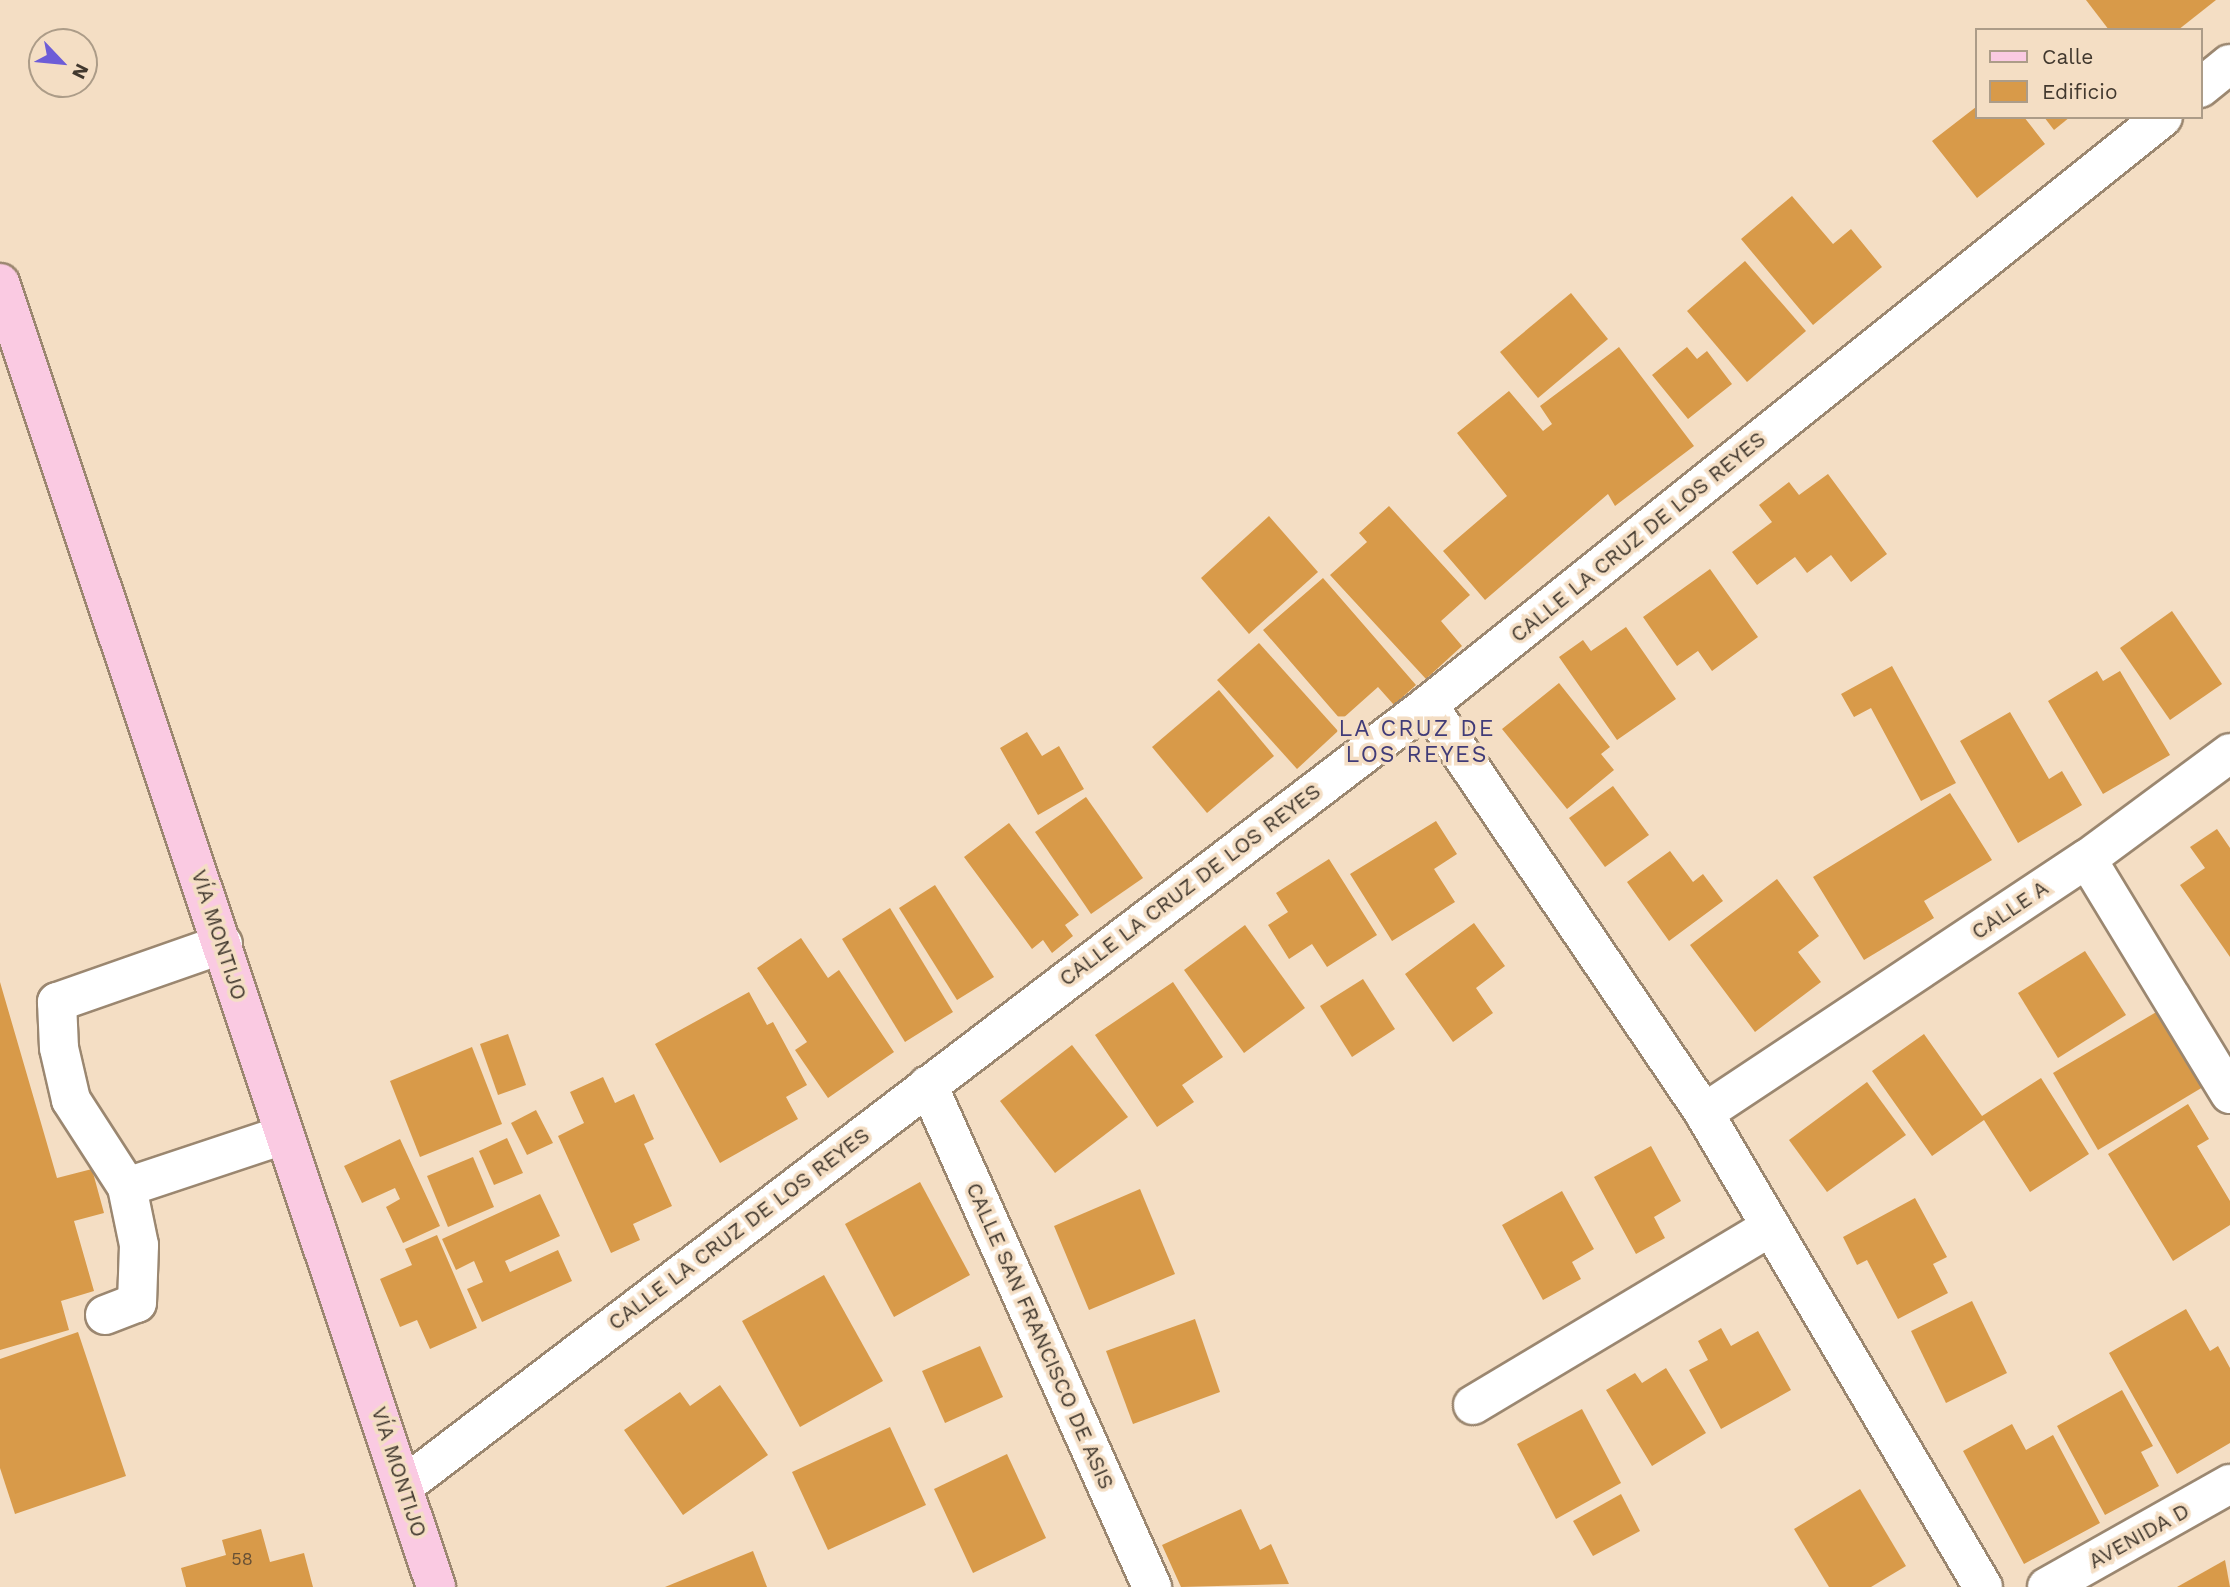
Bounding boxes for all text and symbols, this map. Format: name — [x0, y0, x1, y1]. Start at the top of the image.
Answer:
north arrow — [28, 28, 98, 98]
legend — [1974, 28, 2202, 119]
text: Calle — [2042, 44, 2093, 69]
text: N — [67, 60, 94, 83]
text: Edificio — [2042, 79, 2118, 104]
street label: CALLE LA CRUZ DE LOS REYES — [1505, 426, 1771, 648]
district label: LA CRUZ DE LOS REYES — [1339, 715, 1495, 769]
street label: CALLE LA CRUZ DE LOS REYES — [1054, 778, 1326, 992]
street label: VÍA MONTIJO — [186, 866, 252, 1004]
street label: CALLE A — [1967, 875, 2053, 945]
street label: CALLE LA CRUZ DE LOS REYES — [603, 1122, 875, 1336]
street label: CALLE SAN FRANCISCO DE ASIS — [961, 1179, 1119, 1493]
street label: VÍA MONTIJO — [366, 1403, 432, 1541]
street label: AVENIDA D — [2084, 1498, 2194, 1574]
house number: 58 — [231, 1548, 253, 1570]

